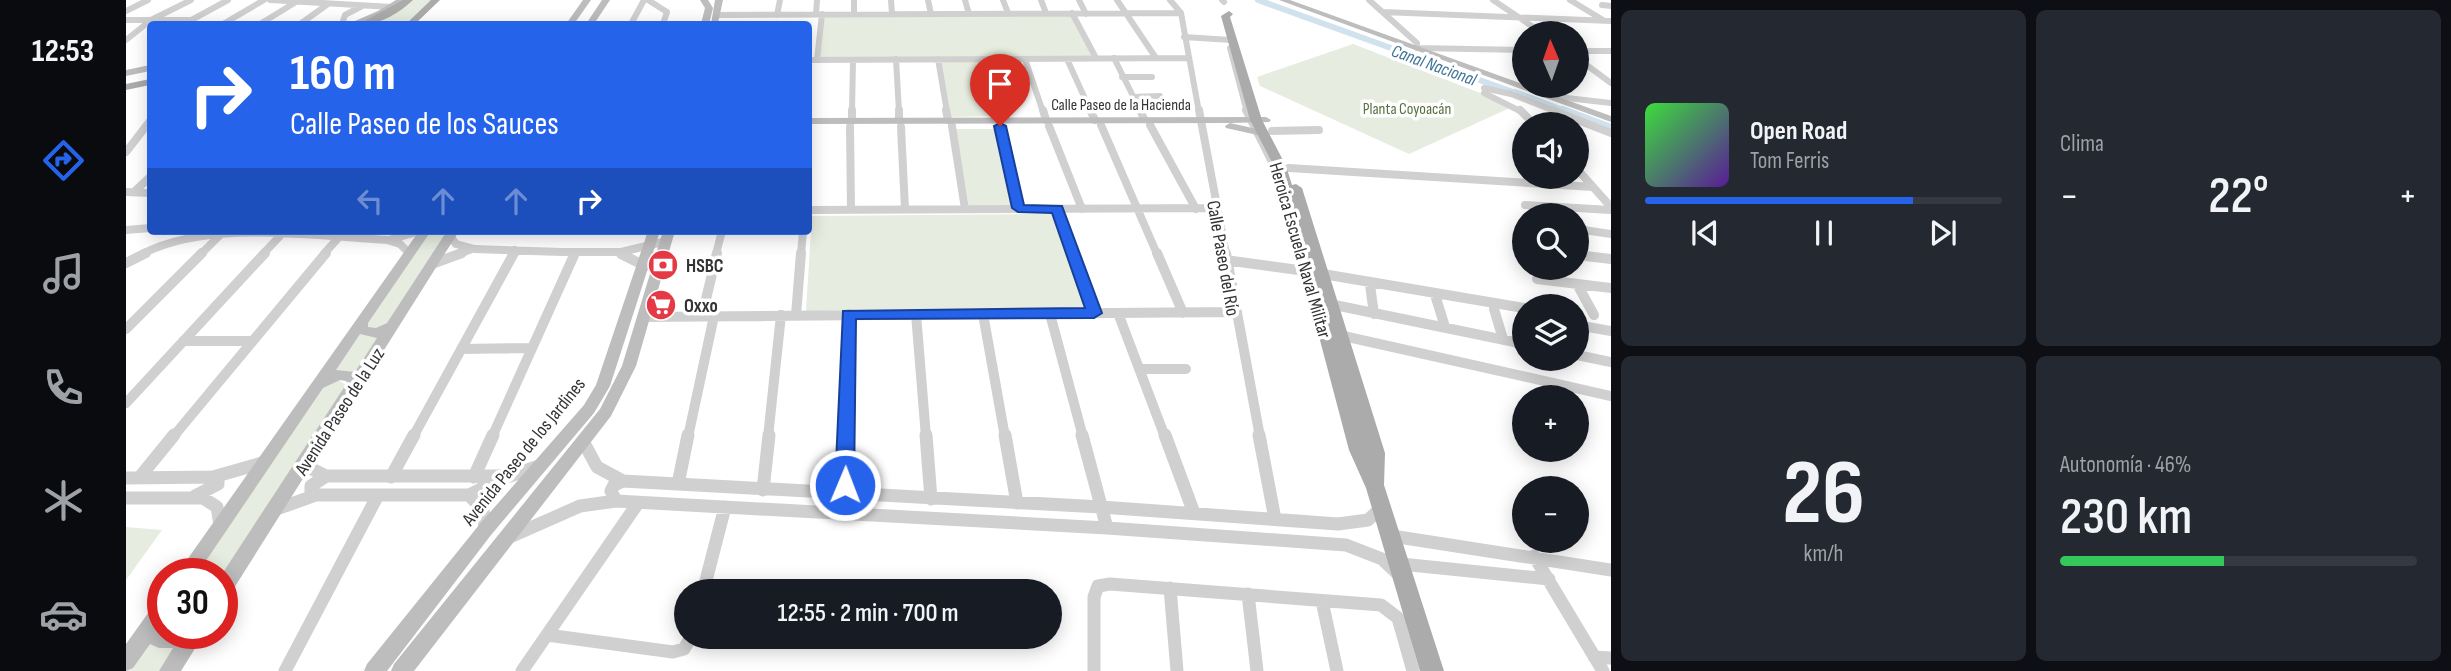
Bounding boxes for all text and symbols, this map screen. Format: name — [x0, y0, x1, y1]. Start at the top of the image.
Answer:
north arrow — [1512, 21, 1589, 98]
map controls — [1512, 21, 1589, 553]
text: 12:53 — [32, 32, 94, 71]
water label: Canal Nacional — [1389, 40, 1480, 91]
text: 160 m — [290, 45, 396, 104]
icon: right — [175, 49, 266, 140]
pin — [970, 54, 1030, 126]
icon: arrive — [981, 65, 1019, 103]
street label: Calle Paseo de la Hacienda — [1051, 96, 1191, 115]
park label: Planta Coyoacán — [1363, 100, 1451, 119]
text: Calle Paseo de los Sauces — [290, 105, 559, 144]
button: sound — [1512, 112, 1589, 189]
text: Open Road — [1750, 116, 1847, 147]
text: Clima — [2060, 130, 2104, 158]
icon: directions — [39, 136, 88, 185]
text: Tom Ferris — [1750, 147, 1829, 175]
street label: Heroica Escuela Naval Militar — [1263, 160, 1336, 341]
text: 22° — [2208, 165, 2269, 228]
text: − — [2060, 174, 2079, 219]
text: + — [2398, 174, 2417, 219]
icon: left — [351, 182, 389, 220]
icon: ahead — [424, 182, 462, 220]
icon: ahead — [497, 182, 535, 220]
icon: right — [570, 182, 608, 220]
street label: Calle Paseo del Río — [1201, 199, 1244, 318]
button: search — [1512, 203, 1589, 280]
icon: previous — [1686, 214, 1724, 252]
icon: pause — [1805, 214, 1843, 252]
icon: next — [1924, 214, 1962, 252]
bank icon: HSBC — [646, 248, 680, 282]
icon: music — [39, 249, 88, 298]
place label: HSBC — [686, 255, 724, 278]
supermarket icon: Oxxo — [644, 288, 678, 322]
button: layers — [1512, 294, 1589, 371]
place label: Oxxo — [684, 295, 718, 318]
street label: Avenida Paseo de la Luz — [290, 344, 390, 481]
icon: phone — [39, 363, 88, 412]
street label: Avenida Paseo de los Jardines — [457, 373, 591, 531]
button: + — [1512, 385, 1589, 462]
text: 26 — [1782, 440, 1865, 549]
position arrow — [808, 448, 882, 522]
text: Autonomía · 46% — [2060, 451, 2191, 479]
icon: climate — [39, 476, 88, 525]
button: − — [1512, 476, 1589, 553]
text: 230 km — [2060, 486, 2192, 549]
text: km/h — [1804, 540, 1843, 568]
speed limit sign: 30 — [147, 558, 238, 649]
icon: car — [39, 590, 88, 639]
text: 12:55 · 2 min · 700 m — [777, 598, 959, 629]

